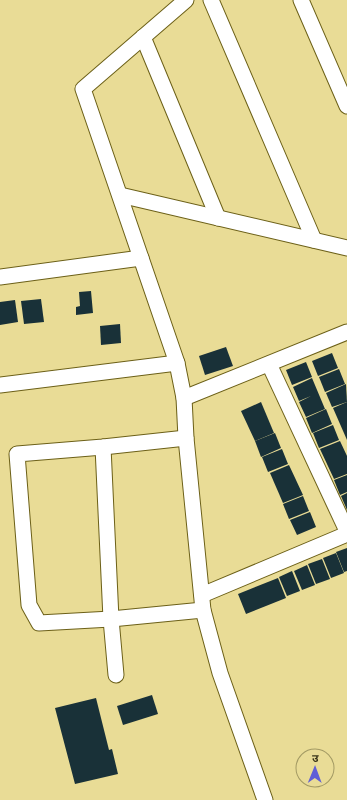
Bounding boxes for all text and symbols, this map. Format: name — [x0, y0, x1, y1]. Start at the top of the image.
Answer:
north arrow — [295, 748, 335, 788]
text: उ — [312, 752, 319, 765]

